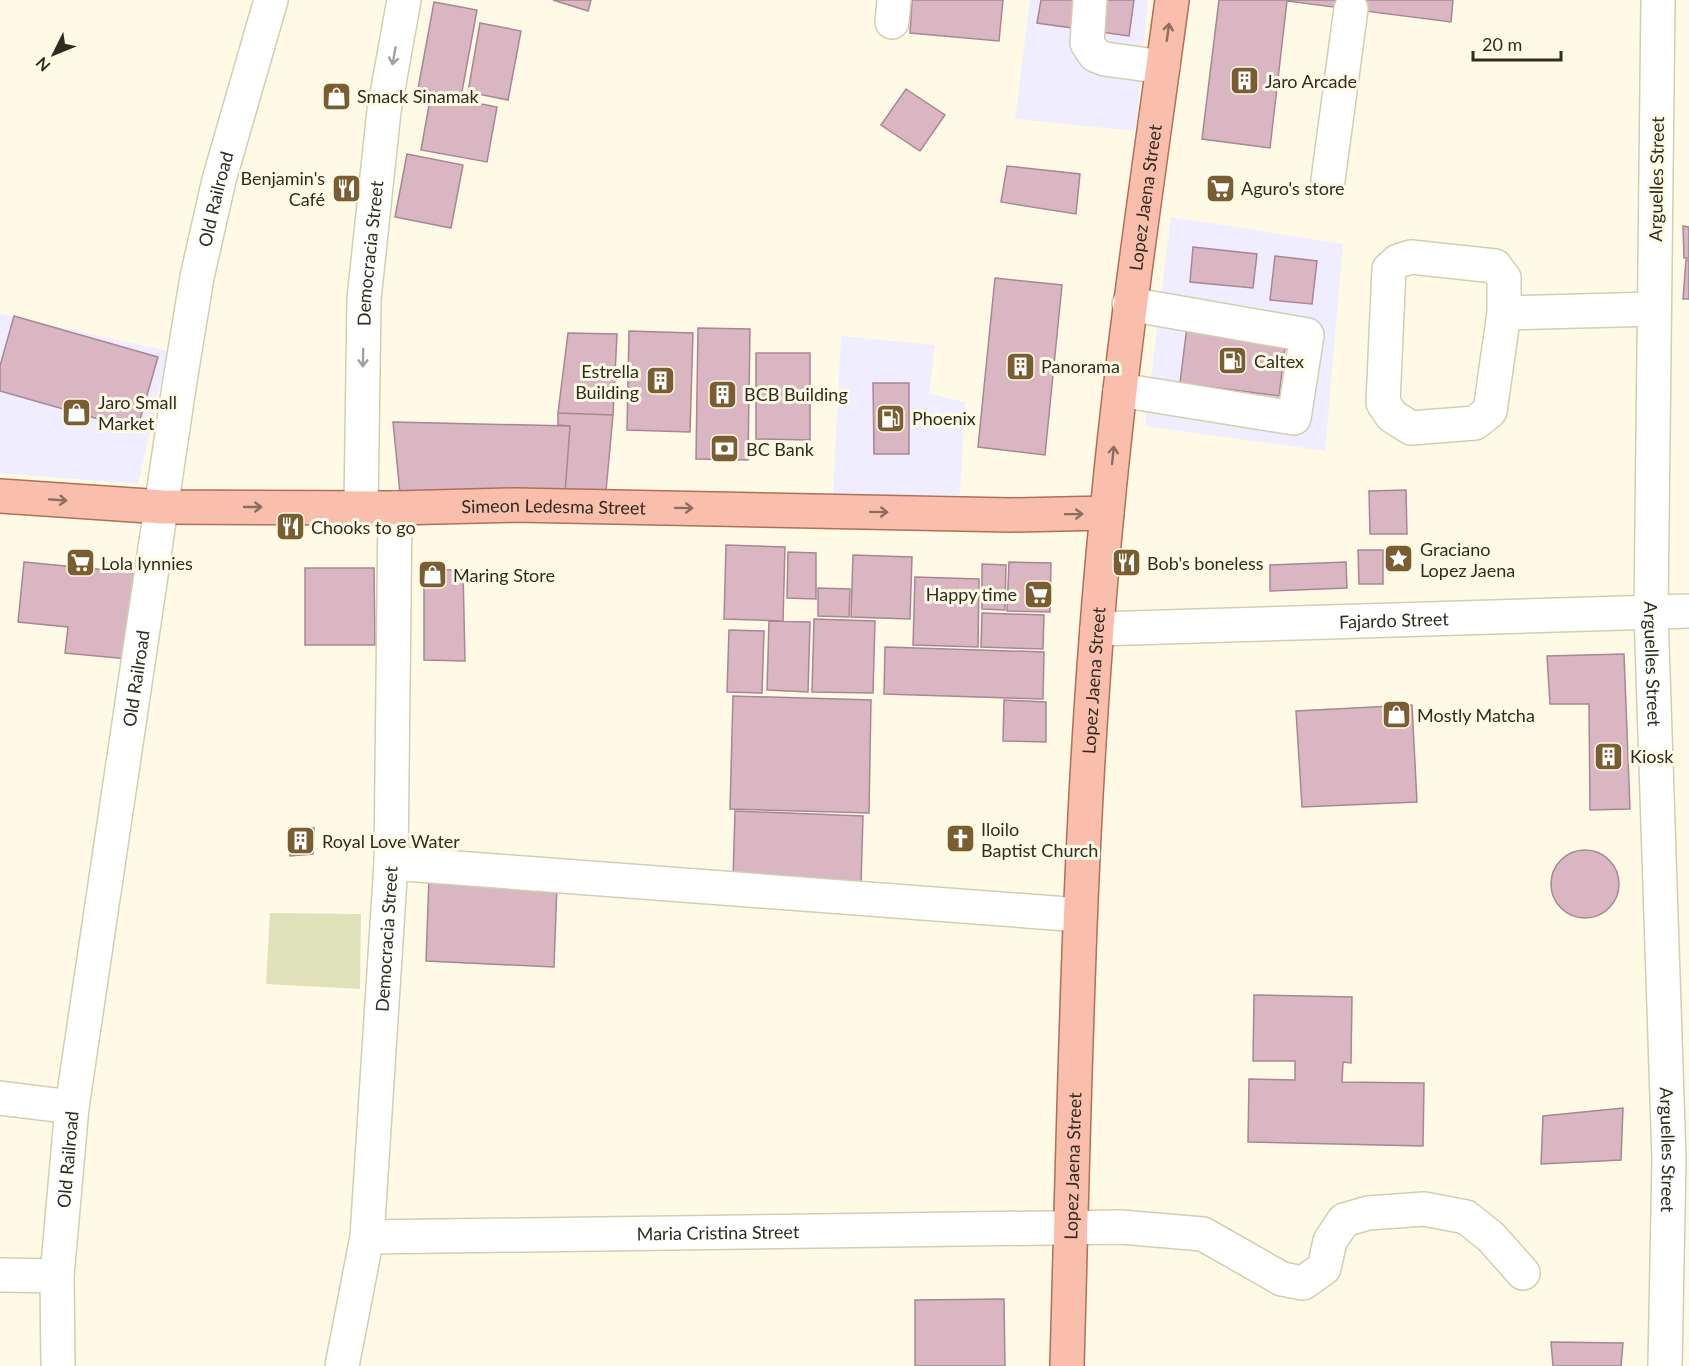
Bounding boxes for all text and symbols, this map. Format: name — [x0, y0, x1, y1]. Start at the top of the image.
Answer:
one-way arrow — [1162, 23, 1173, 43]
north arrow — [24, 24, 84, 84]
scale bar — [1473, 24, 1562, 62]
text: 20 m — [1482, 33, 1522, 55]
one-way arrow — [388, 45, 399, 65]
text: N — [32, 54, 54, 76]
building icon: Jaro Arcade — [1228, 65, 1260, 97]
place label: Jaro Arcade — [1265, 70, 1357, 92]
shop icon: Smack Sinamak — [320, 80, 352, 112]
place label: Smack Sinamak — [357, 85, 479, 107]
street label: Arguelles Street — [1644, 116, 1668, 242]
street label: Lopez Jaena Street — [1124, 122, 1166, 272]
street label: Old Railroad — [193, 149, 238, 249]
place label: Benjamin's Café — [240, 167, 325, 210]
restaurant icon: Benjamin's Café — [330, 172, 362, 204]
supermarket icon: Aguro's store — [1204, 172, 1236, 204]
place label: Aguro's store — [1241, 177, 1345, 199]
street label: Democracia Street — [353, 179, 388, 326]
fuel station icon: Caltex — [1217, 345, 1249, 377]
one-way arrow — [357, 347, 369, 367]
building icon: Panorama — [1004, 350, 1036, 382]
place label: Caltex — [1254, 350, 1304, 372]
place label: Panorama — [1041, 355, 1120, 377]
place label: Estrella Building — [575, 360, 639, 403]
building icon: Estrella Building — [644, 365, 676, 397]
building icon: BCB Building — [707, 378, 739, 410]
place label: BCB Building — [744, 383, 848, 405]
place label: Jaro Small Market — [98, 391, 177, 434]
shop icon: Jaro Small Market — [61, 396, 93, 428]
fuel station icon: Phoenix — [875, 402, 907, 434]
place label: Phoenix — [912, 407, 976, 429]
bank icon: BC Bank — [709, 433, 741, 465]
place label: BC Bank — [746, 438, 815, 460]
one-way arrow — [1108, 445, 1119, 465]
street label: Simeon Ledesma Street — [461, 494, 647, 519]
one-way arrow — [48, 495, 68, 506]
one-way arrow — [243, 501, 263, 513]
one-way arrow — [674, 502, 694, 514]
one-way arrow — [869, 506, 889, 518]
one-way arrow — [1064, 508, 1084, 519]
restaurant icon: Chooks to go — [274, 511, 306, 543]
place label: Chooks to go — [311, 516, 416, 538]
place label: Graciano Lopez Jaena — [1420, 538, 1515, 581]
place icon: Graciano Lopez Jaena — [1383, 543, 1415, 575]
supermarket icon: Lola lynnies — [64, 547, 96, 579]
restaurant icon: Bob's boneless — [1110, 547, 1142, 579]
place label: Lola lynnies — [101, 552, 193, 574]
place label: Bob's boneless — [1147, 552, 1264, 574]
shop icon: Maring Store — [416, 559, 448, 591]
place label: Maring Store — [453, 564, 555, 586]
supermarket icon: Happy time — [1022, 578, 1054, 610]
place label: Happy time — [926, 583, 1017, 605]
street label: Arguelles Street — [1640, 601, 1666, 727]
street label: Lopez Jaena Street — [1077, 606, 1110, 755]
street label: Fajardo Street — [1339, 607, 1450, 633]
street label: Old Railroad — [118, 629, 154, 728]
shop icon: Mostly Matcha — [1380, 699, 1412, 731]
place label: Mostly Matcha — [1417, 704, 1535, 726]
building icon: Kiosk — [1593, 740, 1625, 772]
place label: Kiosk — [1630, 745, 1674, 767]
place label: Iloilo Baptist Church — [981, 818, 1098, 861]
church icon: Iloilo Baptist Church — [944, 823, 976, 855]
building icon: Royal Love Water — [285, 825, 317, 857]
place label: Royal Love Water — [322, 830, 460, 852]
street label: Democracia Street — [370, 865, 402, 1013]
street label: Arguelles Street — [1656, 1087, 1680, 1213]
street label: Lopez Jaena Street — [1059, 1092, 1085, 1240]
street label: Old Railroad — [52, 1110, 83, 1209]
street label: Maria Cristina Street — [636, 1220, 800, 1244]

